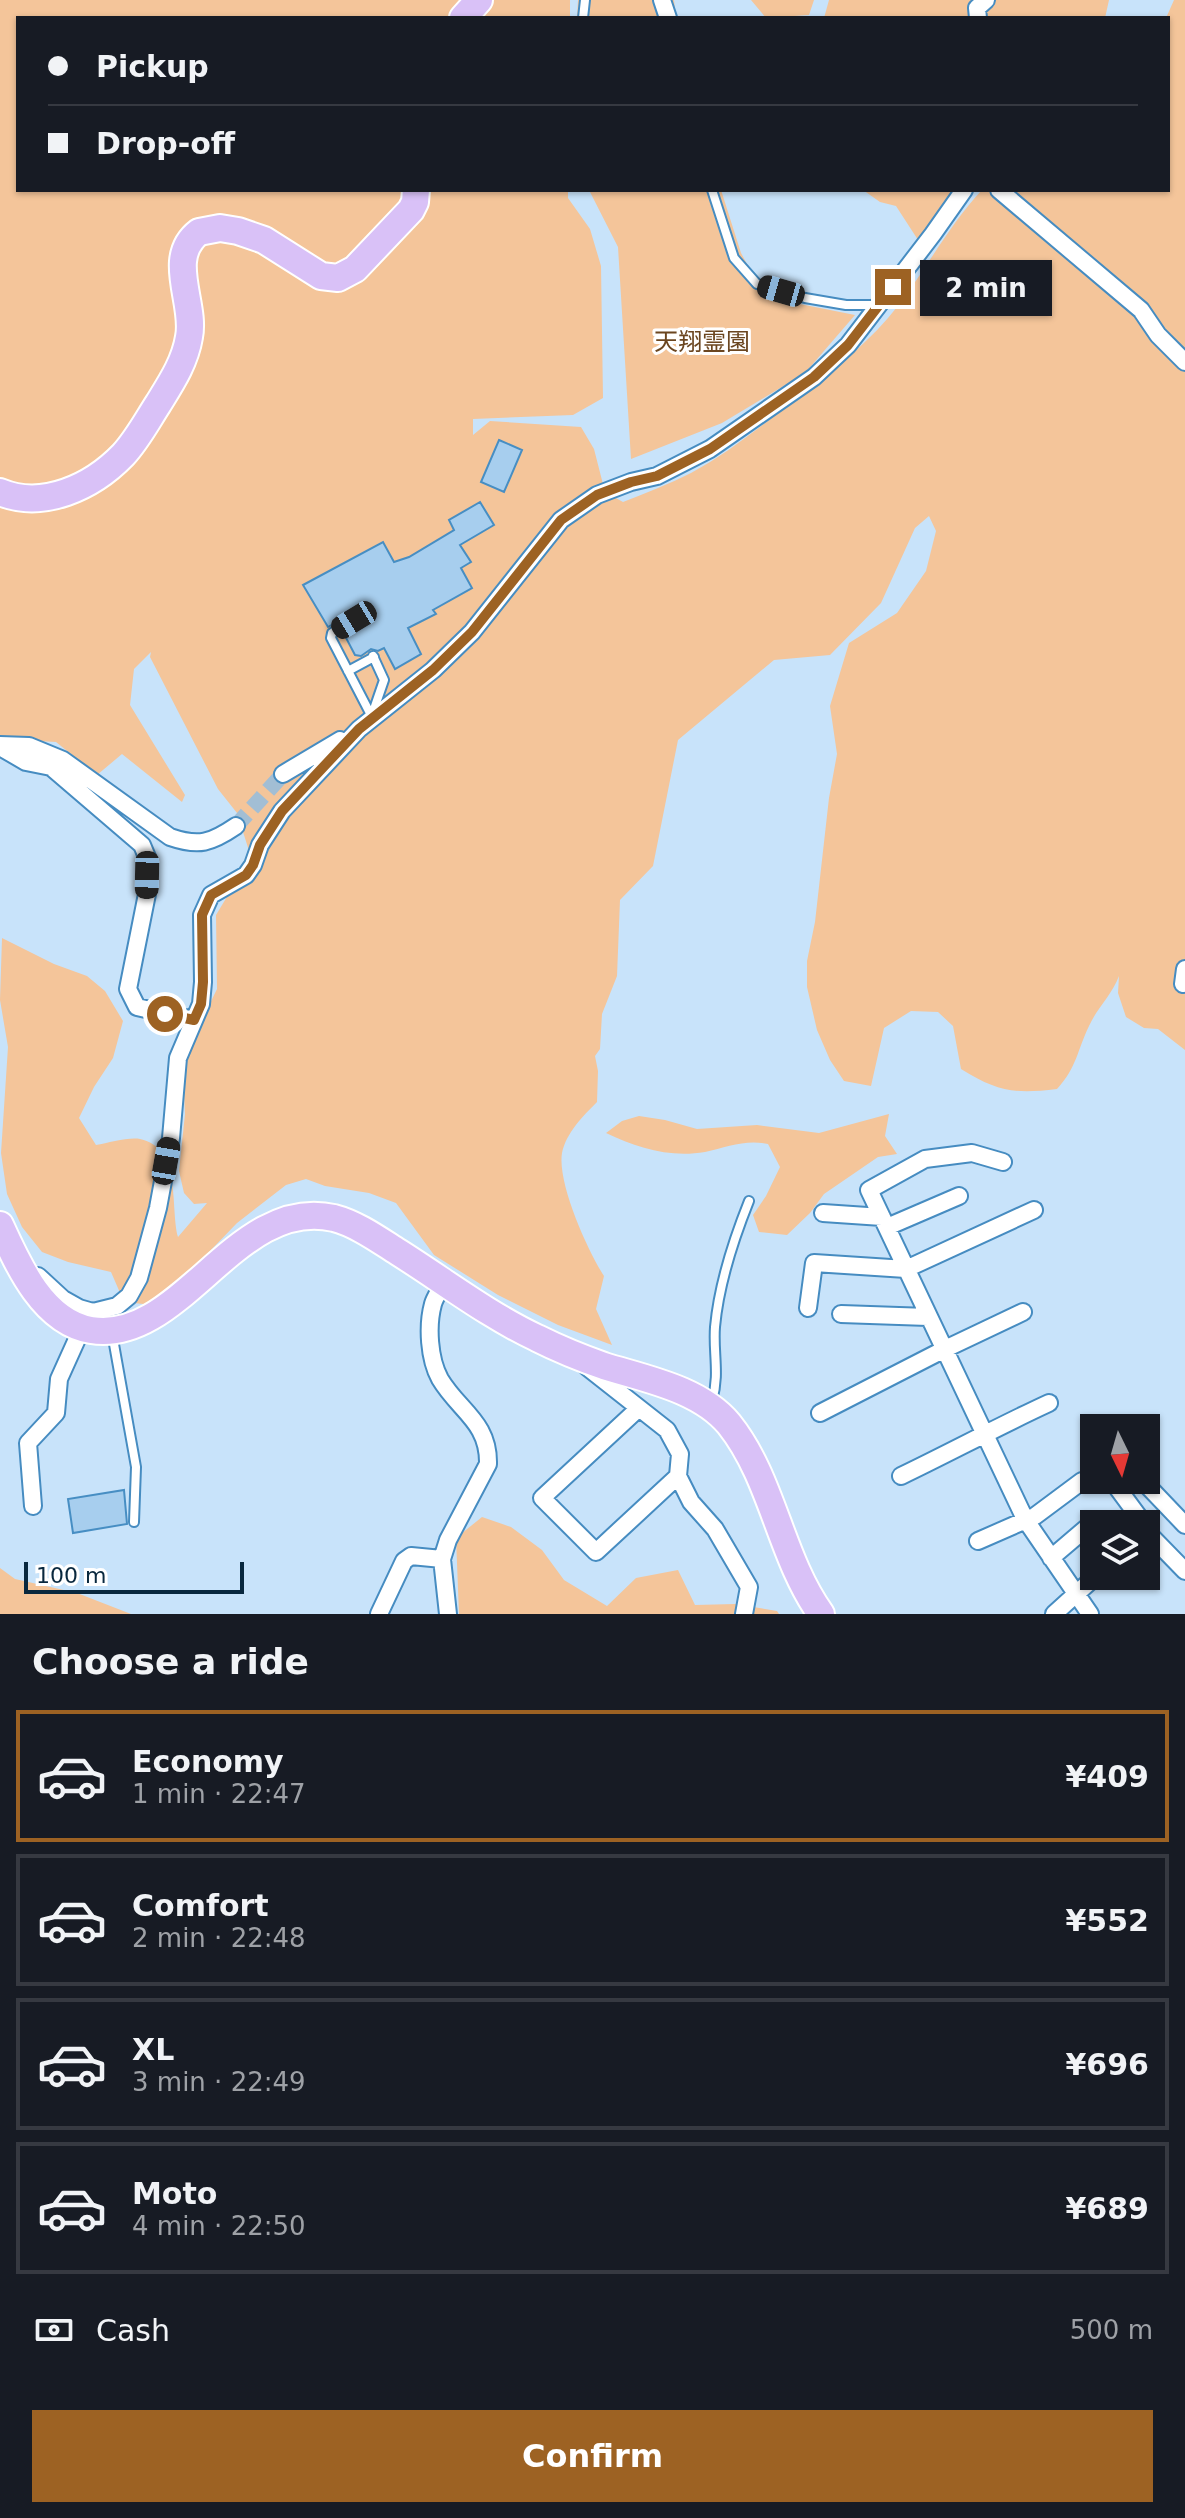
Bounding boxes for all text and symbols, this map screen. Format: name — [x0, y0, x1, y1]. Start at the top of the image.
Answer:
text: Pickup — [96, 49, 209, 84]
text: Drop-off — [96, 126, 235, 161]
callout: 2 min — [921, 259, 1053, 315]
route end — [875, 269, 911, 305]
car — [755, 273, 807, 309]
text: 2 min — [945, 273, 1027, 303]
park label: 天翔霊園 — [654, 328, 750, 356]
car — [327, 597, 381, 643]
car — [135, 851, 159, 899]
route start — [147, 996, 183, 1032]
car — [150, 1135, 182, 1187]
north arrow — [1080, 1414, 1160, 1494]
map controls — [1080, 1414, 1160, 1590]
button: layers — [1080, 1510, 1160, 1590]
scale bar — [24, 1558, 244, 1594]
text: 100 m — [36, 1563, 106, 1588]
text: Choose a ride — [32, 1641, 309, 1682]
icon: car — [36, 1740, 108, 1812]
text: Economy — [132, 1744, 284, 1779]
text: ¥409 — [1066, 1759, 1149, 1794]
text: 1 min · 22:47 — [132, 1779, 306, 1809]
icon: car — [36, 1884, 108, 1956]
text: Comfort — [132, 1888, 269, 1923]
text: ¥552 — [1066, 1903, 1149, 1938]
text: 2 min · 22:48 — [132, 1923, 306, 1953]
icon: car — [36, 2028, 108, 2100]
text: XL — [132, 2032, 174, 2067]
text: ¥696 — [1066, 2047, 1149, 2082]
text: 3 min · 22:49 — [132, 2067, 306, 2097]
icon: car — [36, 2172, 108, 2244]
text: Moto — [132, 2176, 217, 2211]
text: ¥689 — [1066, 2191, 1149, 2226]
text: 4 min · 22:50 — [132, 2211, 306, 2241]
icon: cash — [32, 2308, 76, 2352]
text: Cash — [96, 2313, 170, 2348]
text: 500 m — [1070, 2315, 1153, 2345]
button: Confirm — [32, 2410, 1153, 2502]

